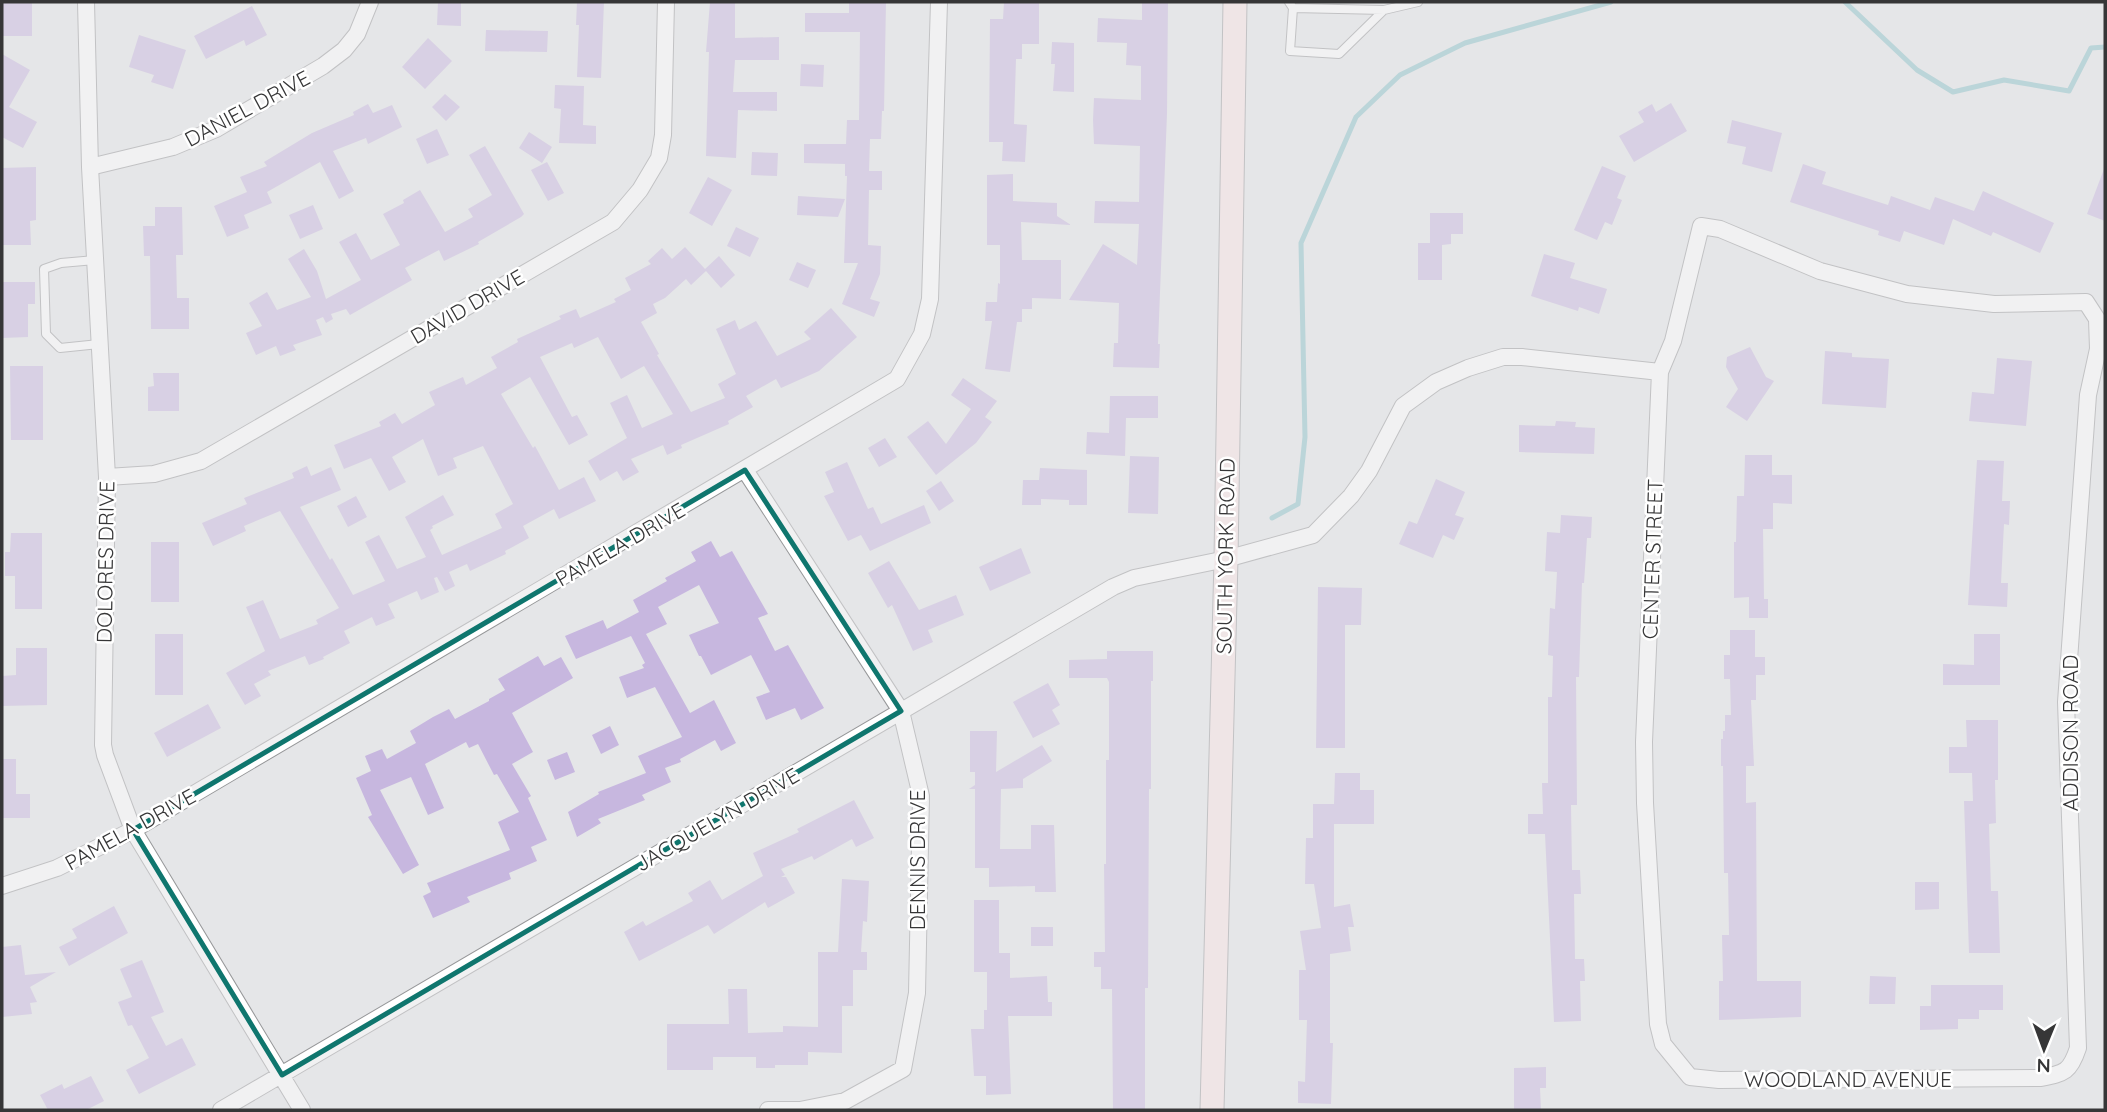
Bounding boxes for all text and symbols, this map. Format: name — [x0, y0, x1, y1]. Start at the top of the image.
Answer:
street label: DANIEL DRIVE — [180, 64, 314, 152]
street label: DAVID DRIVE — [406, 263, 528, 349]
street label: SOUTH YORK ROAD — [1210, 458, 1240, 654]
street label: CENTER STREET — [1636, 478, 1668, 640]
street label: DOLORES DRIVE — [91, 481, 119, 643]
street label: PAMELA DRIVE — [551, 496, 689, 592]
street label: ADDISON ROAD — [2057, 655, 2083, 811]
street label: JACQUELYN DRIVE — [630, 761, 804, 877]
street label: PAMELA DRIVE — [60, 782, 200, 876]
street label: DENNIS DRIVE — [904, 790, 930, 930]
north arrow — [2009, 1014, 2079, 1084]
text: N — [2037, 1054, 2051, 1078]
street label: WOODLAND AVENUE — [1744, 1066, 1952, 1092]

